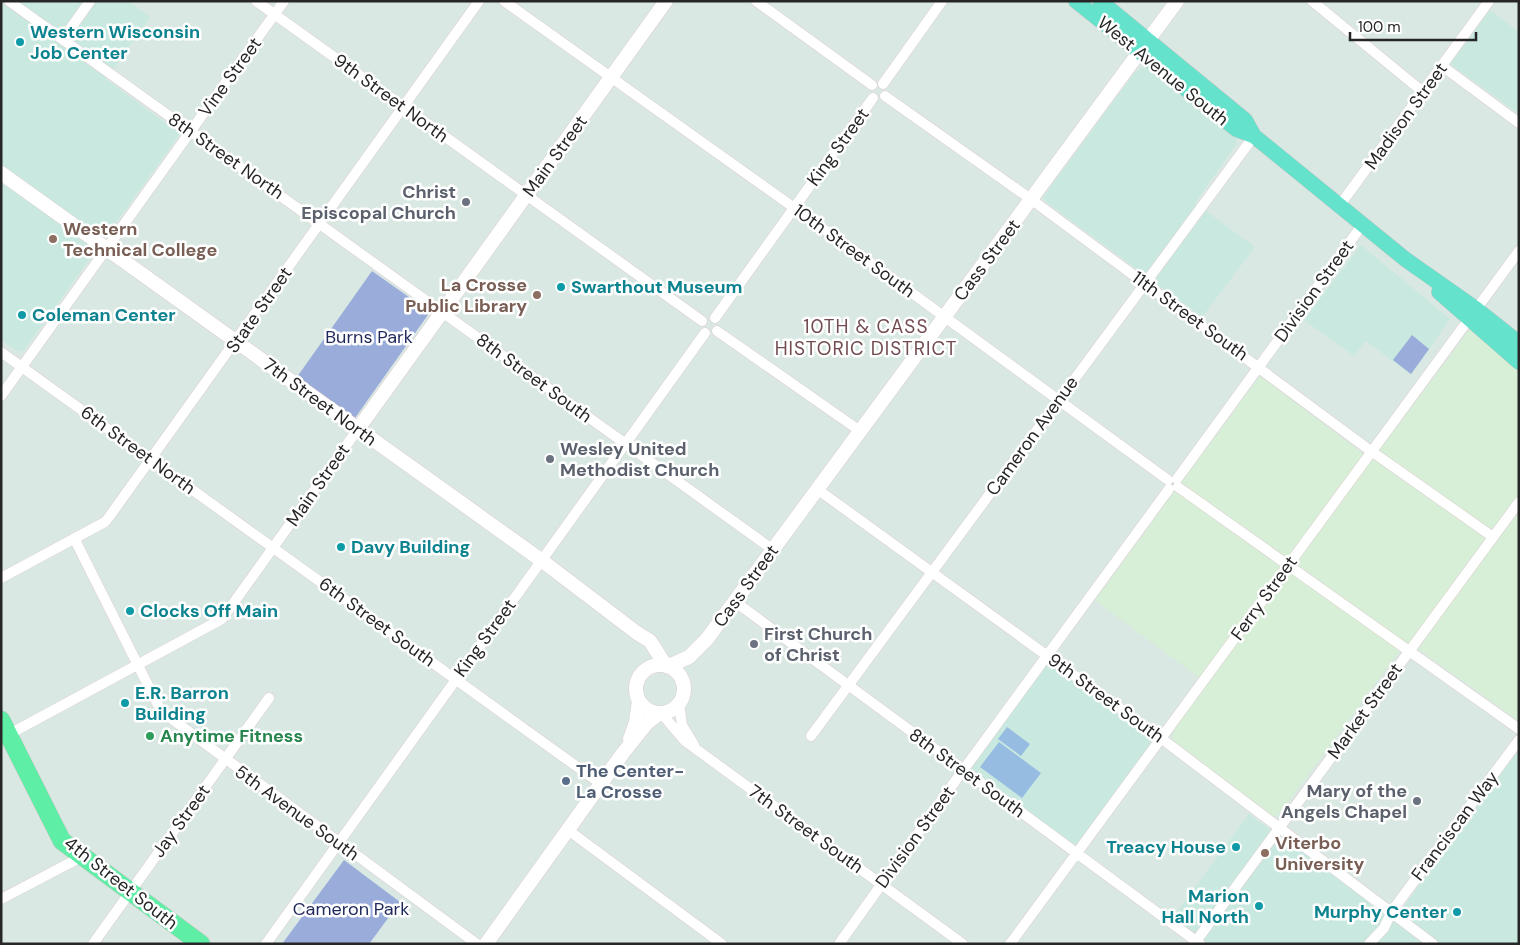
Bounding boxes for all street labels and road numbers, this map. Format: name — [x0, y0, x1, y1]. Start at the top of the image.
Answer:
street label: West Avenue South — [1092, 11, 1234, 131]
street label: Vine Street — [193, 32, 267, 122]
street label: 9th Street North — [329, 48, 453, 148]
street label: Madison Street — [1359, 58, 1453, 174]
street label: King Street — [802, 103, 874, 191]
street label: 8th Street North — [163, 107, 289, 205]
street label: Main Street — [517, 110, 593, 202]
street label: 10th Street South — [788, 199, 920, 303]
street label: Cass Street — [948, 214, 1026, 306]
street label: Division Street — [1269, 235, 1359, 347]
street label: State Street — [221, 262, 297, 358]
street label: 11th Street South — [1127, 266, 1253, 366]
street label: 8th Street South — [471, 328, 597, 428]
street label: 7th Street North — [258, 353, 382, 451]
street label: Cameron Avenue — [980, 371, 1084, 501]
street label: 6th Street North — [76, 400, 200, 500]
street label: Main Street — [281, 439, 355, 531]
street label: Cass Street — [708, 540, 784, 632]
street label: Ferry Street — [1225, 551, 1303, 645]
street label: 6th Street South — [314, 572, 440, 672]
street label: King Street — [449, 594, 521, 682]
street label: 9th Street South — [1043, 648, 1169, 748]
street label: Market Street — [1322, 658, 1408, 764]
street label: 8th Street South — [904, 723, 1030, 823]
street label: 5th Avenue South — [230, 760, 364, 866]
street label: Franciscan Way — [1406, 766, 1504, 886]
street label: 7th Street South — [744, 779, 868, 879]
street label: Jay Street — [146, 780, 216, 862]
street label: Division Street — [870, 781, 960, 893]
street label: 4th Street South — [59, 831, 183, 935]

